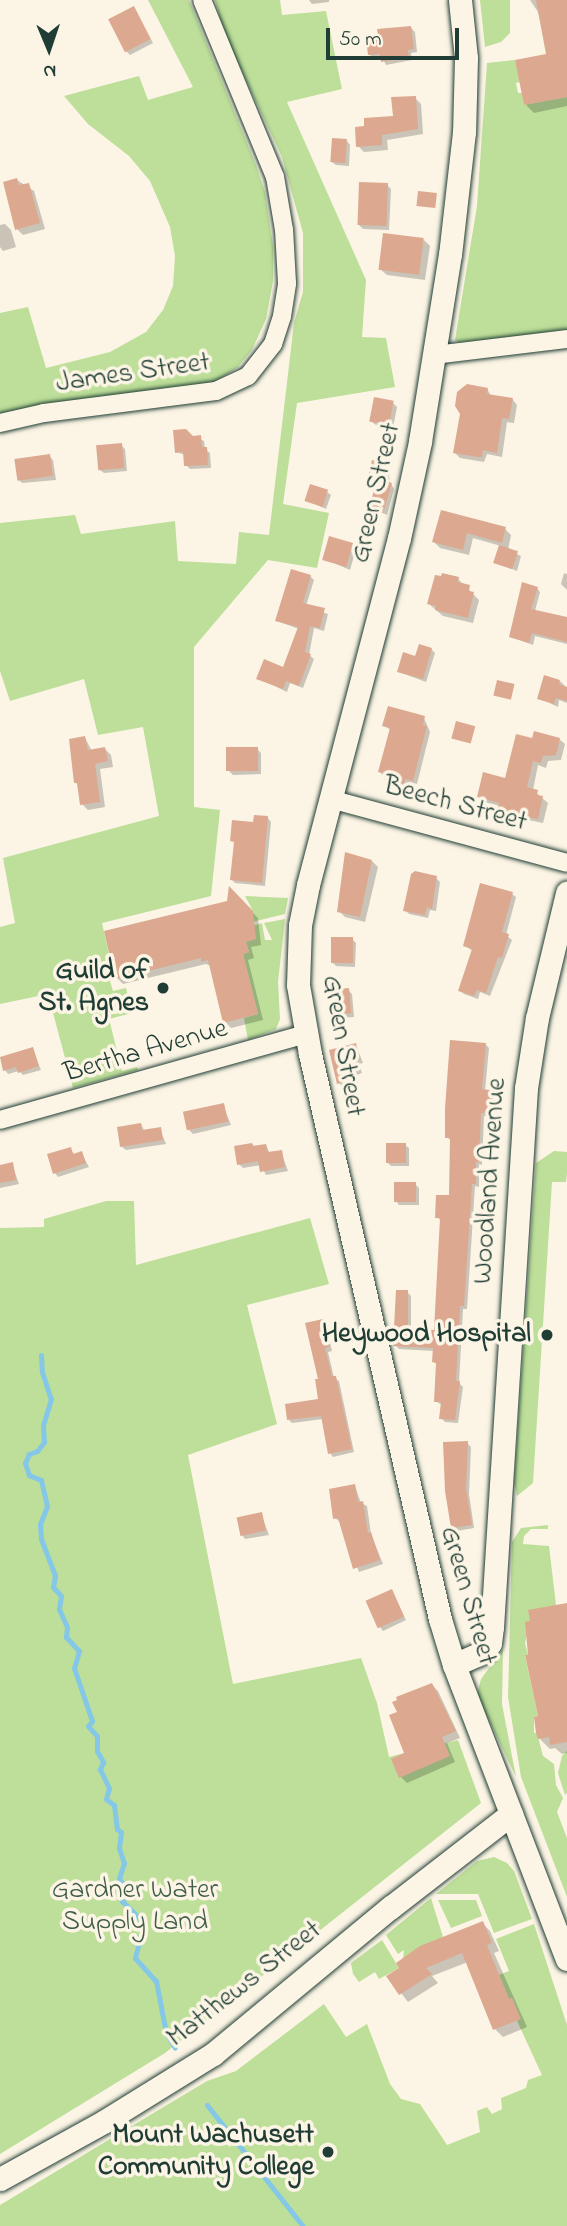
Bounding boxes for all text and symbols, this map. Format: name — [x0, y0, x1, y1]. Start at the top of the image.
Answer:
north arrow — [14, 14, 84, 84]
scale bar — [329, 14, 462, 58]
text: 50 m — [339, 25, 382, 55]
text: N — [43, 57, 57, 84]
street label: James Street — [54, 347, 212, 401]
street label: Green Street — [345, 420, 409, 566]
street label: Beech Street — [380, 770, 530, 840]
place label: Guild of St. Agnes — [38, 955, 149, 1021]
street label: Green Street — [313, 973, 371, 1119]
marker: Guild of St. Agnes — [155, 980, 171, 996]
street label: Bertha Avenue — [60, 1013, 232, 1091]
street label: Woodland Avenue — [467, 1077, 515, 1285]
place label: Heywood Hospital — [322, 1318, 531, 1352]
marker: Heywood Hospital — [537, 1325, 557, 1345]
street label: Green Street — [431, 1523, 503, 1669]
park label: Gardner Water Supply Land — [52, 1874, 218, 1940]
street label: Matthews Street — [161, 1914, 329, 2056]
place label: Mount Wachusett Community College — [98, 2119, 314, 2185]
marker: Mount Wachusett Community College — [320, 2144, 336, 2160]

